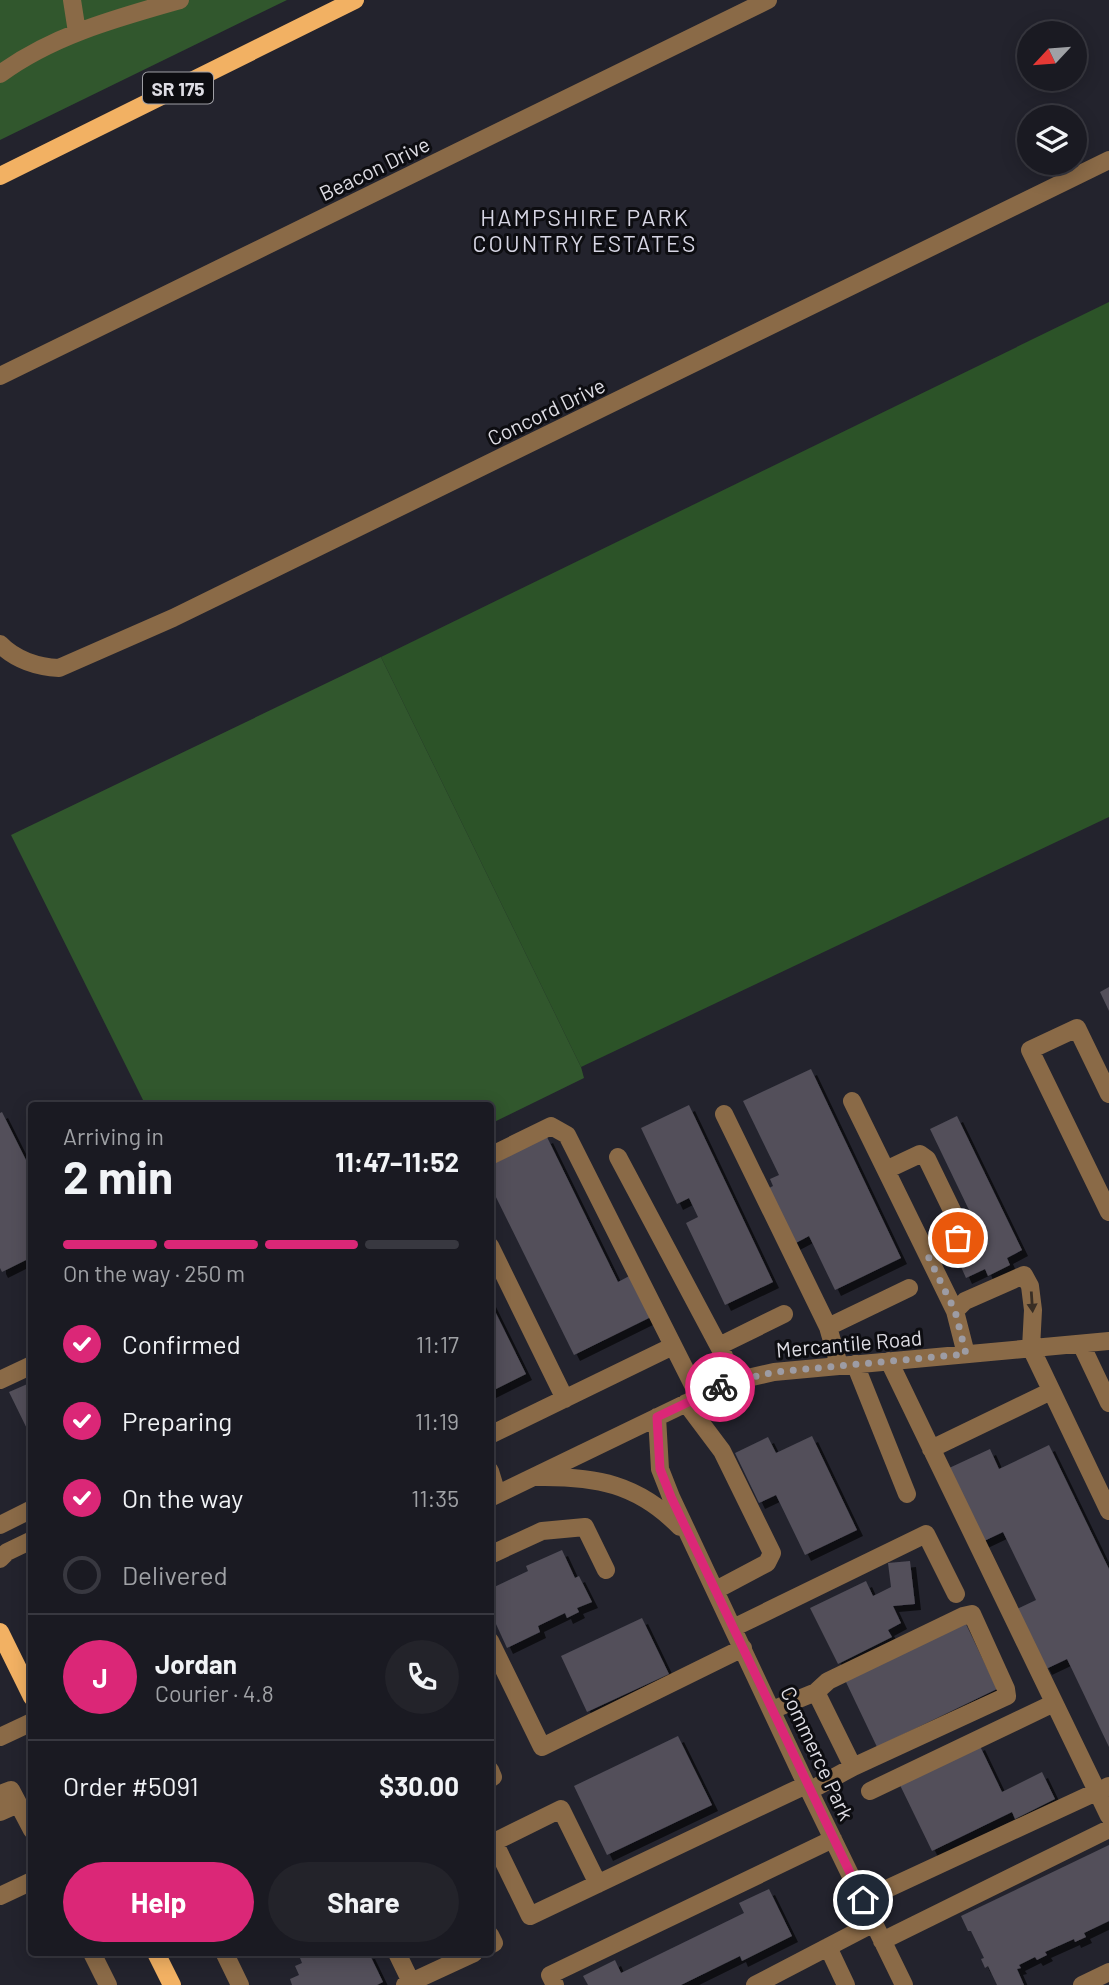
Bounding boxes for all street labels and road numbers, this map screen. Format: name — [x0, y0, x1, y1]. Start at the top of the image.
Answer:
road number: SR 175 — [143, 72, 213, 104]
street label: Beacon Drive — [315, 131, 433, 205]
street label: Concord Drive — [483, 372, 609, 450]
street label: Mercantile Road — [775, 1324, 923, 1362]
street label: Commerce Park — [776, 1682, 860, 1824]

